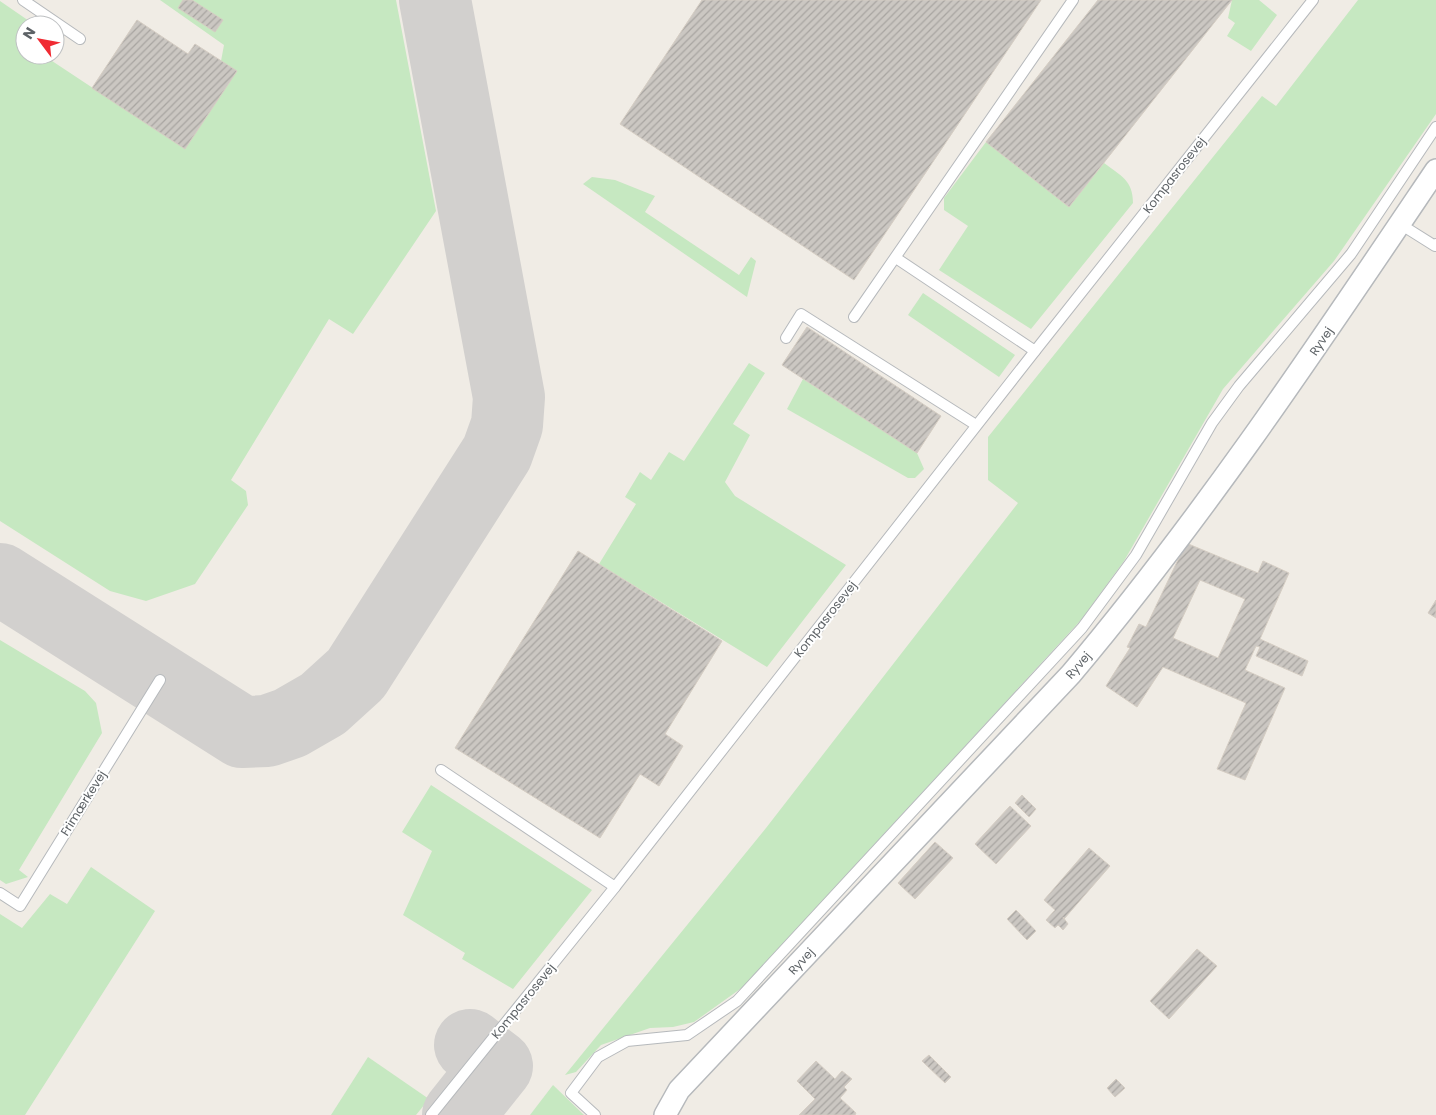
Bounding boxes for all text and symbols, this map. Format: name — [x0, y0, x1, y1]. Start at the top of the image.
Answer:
north arrow — [15, 15, 65, 65]
text: N — [18, 23, 40, 43]
street label: Kompasrosevej — [1139, 133, 1209, 217]
street label: Ryvej — [1305, 323, 1337, 359]
street label: Kompasrosevej — [790, 577, 860, 661]
street label: Ryvej — [1061, 648, 1095, 682]
street label: Frimærkevej — [56, 767, 110, 839]
street label: Ryvej — [784, 944, 818, 978]
street label: Kompasrosevej — [487, 960, 559, 1042]

